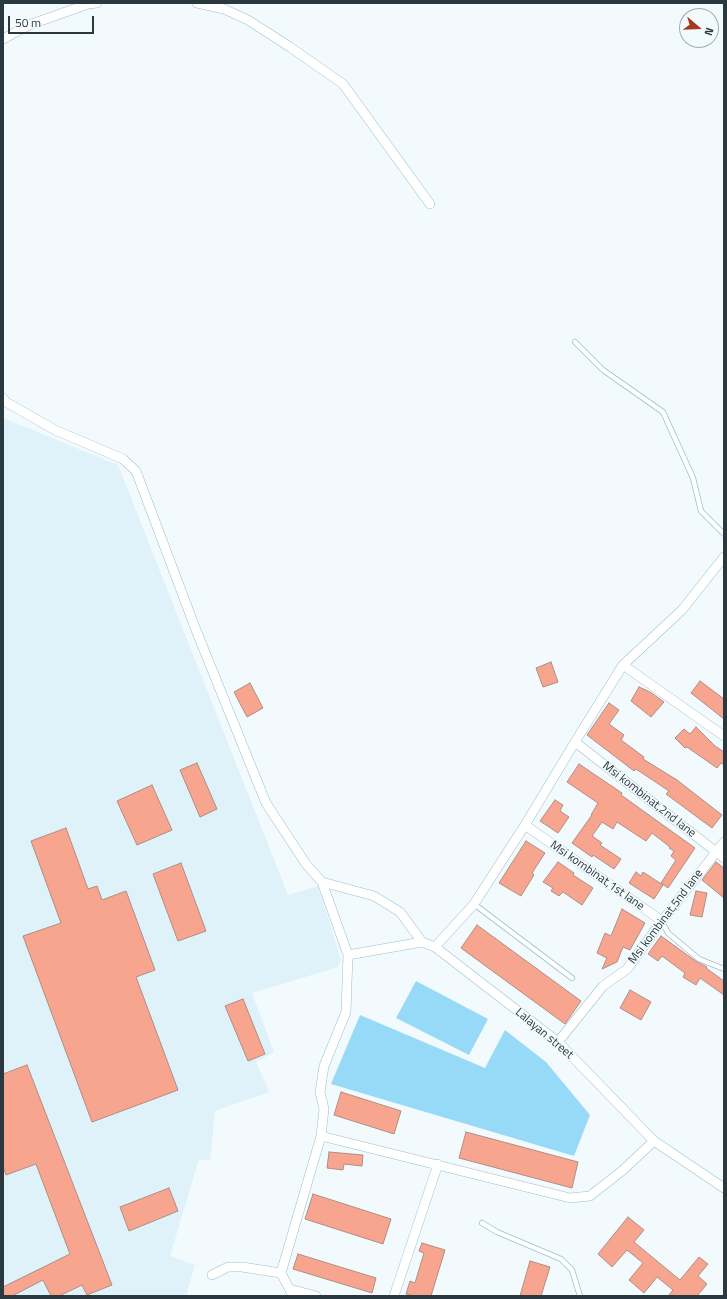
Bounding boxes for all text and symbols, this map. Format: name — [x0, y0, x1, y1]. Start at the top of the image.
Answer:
scale bar — [10, 8, 96, 34]
north arrow — [679, 8, 719, 48]
text: 50 m — [15, 13, 41, 32]
text: N — [701, 25, 718, 38]
street label: Msi kombinat,2nd lane — [599, 759, 699, 841]
street label: Msi kombinat,1st lane — [547, 838, 647, 914]
street label: Msi kombinat,5nd lane — [626, 867, 706, 967]
street label: Lalayan street — [512, 1006, 576, 1062]

